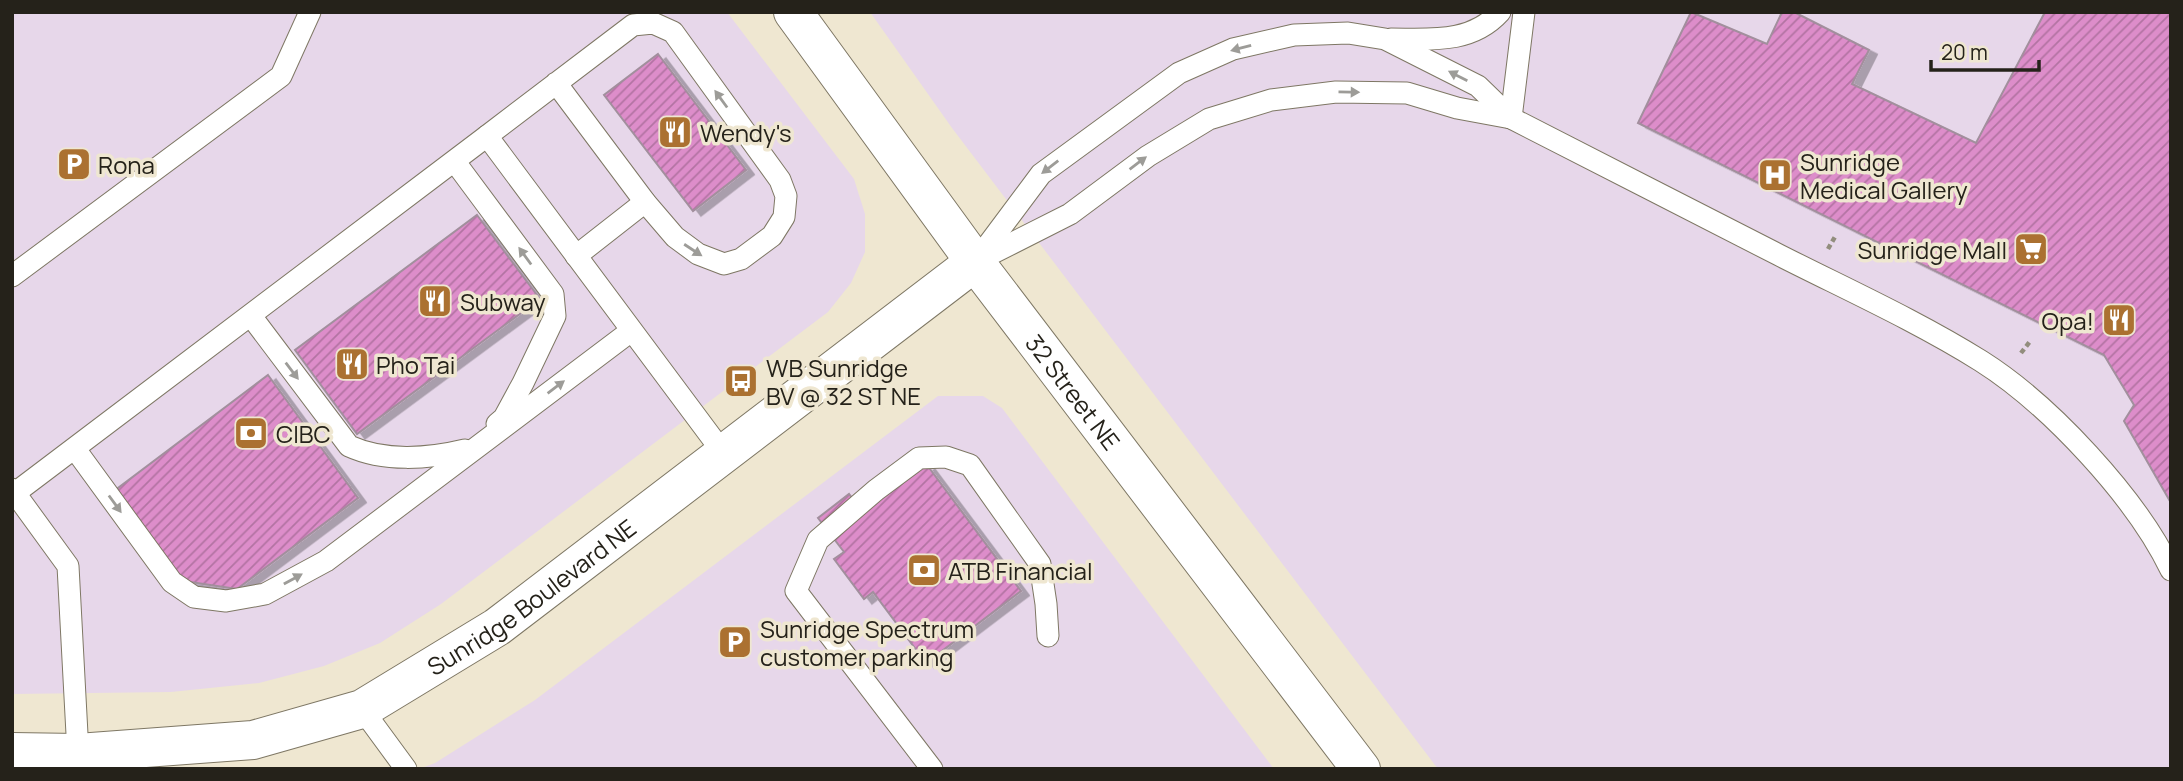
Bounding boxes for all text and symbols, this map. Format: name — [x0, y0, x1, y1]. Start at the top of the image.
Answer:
scale bar — [1931, 28, 2039, 72]
text: 20 m — [1941, 38, 1988, 66]
one-way arrow — [1230, 43, 1252, 54]
one-way arrow — [1448, 70, 1468, 81]
one-way arrow — [1339, 86, 1361, 98]
one-way arrow — [714, 90, 729, 108]
restaurant icon: Wendy's — [656, 113, 694, 151]
place label: Wendy's — [700, 116, 792, 149]
parking icon: Rona — [55, 145, 93, 183]
place label: Sunridge Medical Gallery — [1800, 145, 1968, 206]
place label: Rona — [98, 148, 155, 181]
hospital icon: Sunridge Medical Gallery — [1756, 156, 1794, 194]
one-way arrow — [1129, 157, 1147, 171]
one-way arrow — [1041, 160, 1059, 175]
supermarket icon: Sunridge Mall — [2012, 230, 2050, 268]
place label: Sunridge Mall — [1857, 233, 2007, 266]
one-way arrow — [683, 243, 703, 256]
one-way arrow — [517, 248, 532, 266]
restaurant icon: Subway — [416, 282, 454, 320]
place label: Subway — [460, 285, 546, 318]
restaurant icon: Opa! — [2100, 301, 2138, 339]
place label: Opa! — [2042, 304, 2094, 337]
street label: 32 Street NE — [1019, 327, 1128, 456]
restaurant icon: Pho Tai — [333, 345, 371, 383]
place label: Pho Tai — [376, 348, 455, 381]
place label: WB Sunridge BV @ 32 ST NE — [766, 351, 921, 412]
one-way arrow — [284, 361, 299, 379]
bus stop icon: WB Sunridge BV @ 32 ST NE — [722, 362, 760, 400]
one-way arrow — [547, 380, 565, 394]
bank icon: CIBC — [232, 414, 270, 452]
place label: CIBC — [276, 417, 331, 450]
one-way arrow — [108, 495, 122, 513]
street label: Sunridge Boulevard NE — [420, 511, 642, 682]
bank icon: ATB Financial — [905, 551, 943, 589]
place label: ATB Financial — [948, 554, 1093, 587]
one-way arrow — [284, 573, 303, 585]
place label: Sunridge Spectrum customer parking — [760, 612, 974, 673]
parking icon: Sunridge Spectrum customer parking — [716, 623, 754, 661]

